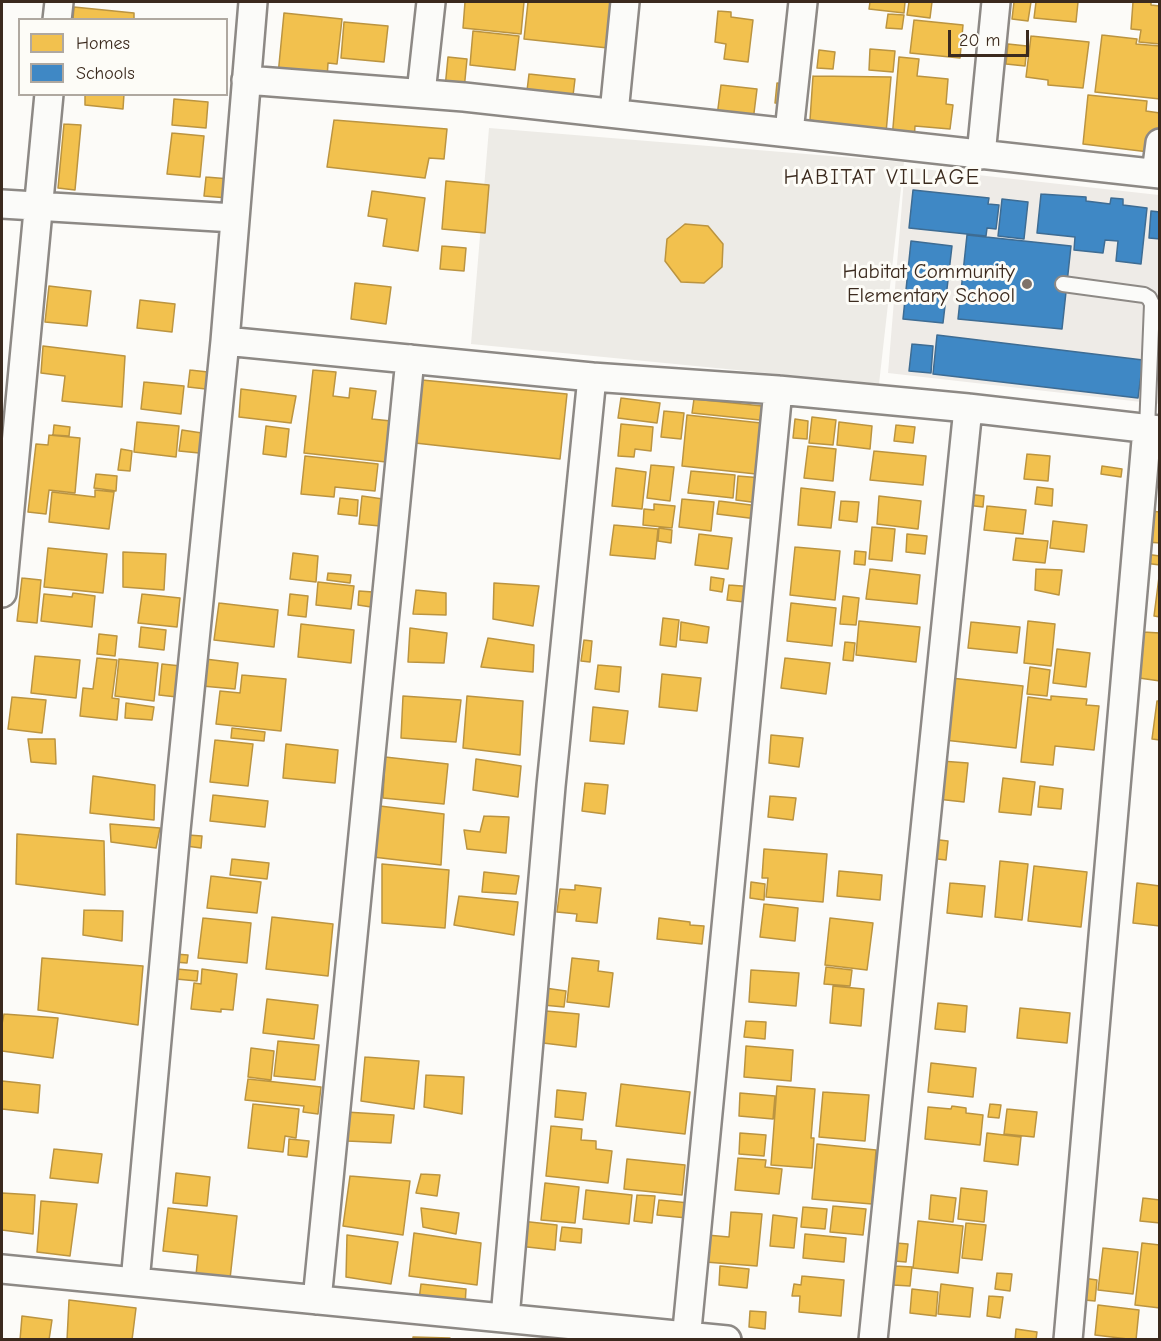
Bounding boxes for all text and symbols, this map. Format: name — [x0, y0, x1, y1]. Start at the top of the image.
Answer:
legend — [18, 18, 228, 96]
scale bar — [951, 18, 1032, 56]
text: 20 m — [959, 30, 1000, 51]
text: Homes — [76, 33, 130, 54]
text: Schools — [76, 63, 135, 84]
district label: HABITAT VILLAGE — [783, 165, 981, 191]
place label: Habitat Community Elementary School — [842, 259, 1015, 309]
marker: Habitat Community Elementary School — [1020, 277, 1034, 291]

